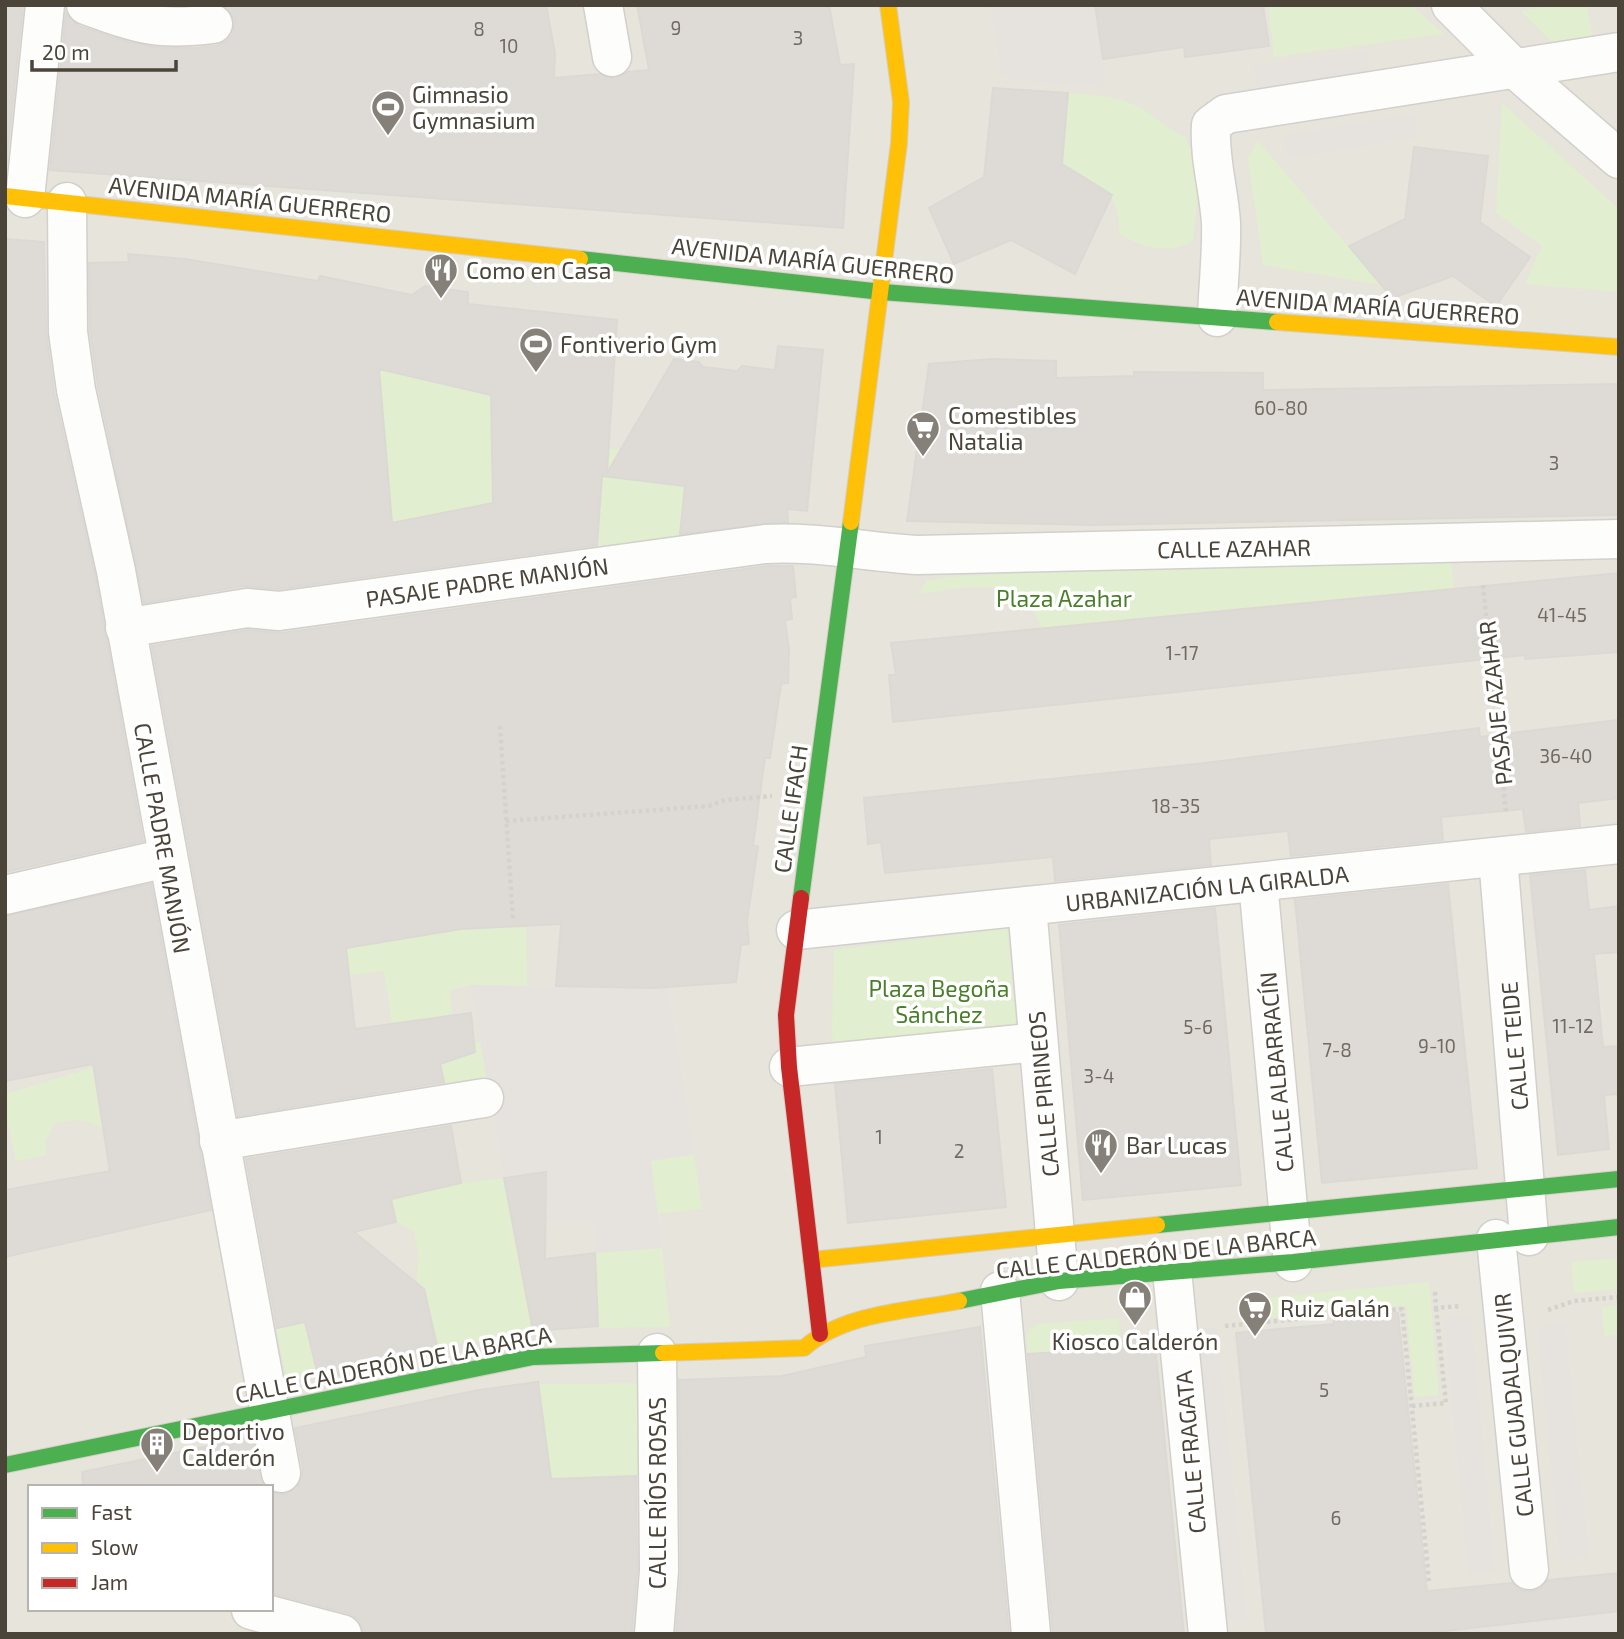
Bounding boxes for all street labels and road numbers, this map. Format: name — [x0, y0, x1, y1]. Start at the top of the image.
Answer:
street label: AVENIDA MARÍA GUERRERO — [107, 170, 393, 228]
street label: AVENIDA MARÍA GUERRERO — [670, 231, 956, 289]
street label: AVENIDA MARÍA GUERRERO — [1235, 282, 1521, 330]
street label: CALLE AZAHAR — [1157, 533, 1311, 563]
street label: PASAJE PADRE MANJÓN — [364, 551, 610, 613]
street label: PASAJE AZAHAR — [1472, 619, 1518, 787]
street label: CALLE PADRE MANJÓN — [129, 720, 197, 956]
street label: CALLE IFACH — [767, 743, 813, 875]
street label: URBANIZACIÓN LA GIRALDA — [1064, 859, 1351, 917]
street label: CALLE ALBARRACÍN — [1253, 971, 1299, 1173]
street label: CALLE TEIDE — [1494, 981, 1534, 1111]
street label: CALLE PIRINEOS — [1022, 1010, 1064, 1178]
street label: CALLE CALDERÓN DE LA BARCA — [995, 1222, 1318, 1284]
street label: CALLE GUADALQUIVIR — [1487, 1292, 1539, 1518]
street label: CALLE CALDERÓN DE LA BARCA — [232, 1319, 554, 1408]
street label: CALLE FRAGATA — [1169, 1369, 1211, 1535]
street label: CALLE RÍOS ROSAS — [643, 1397, 671, 1589]

